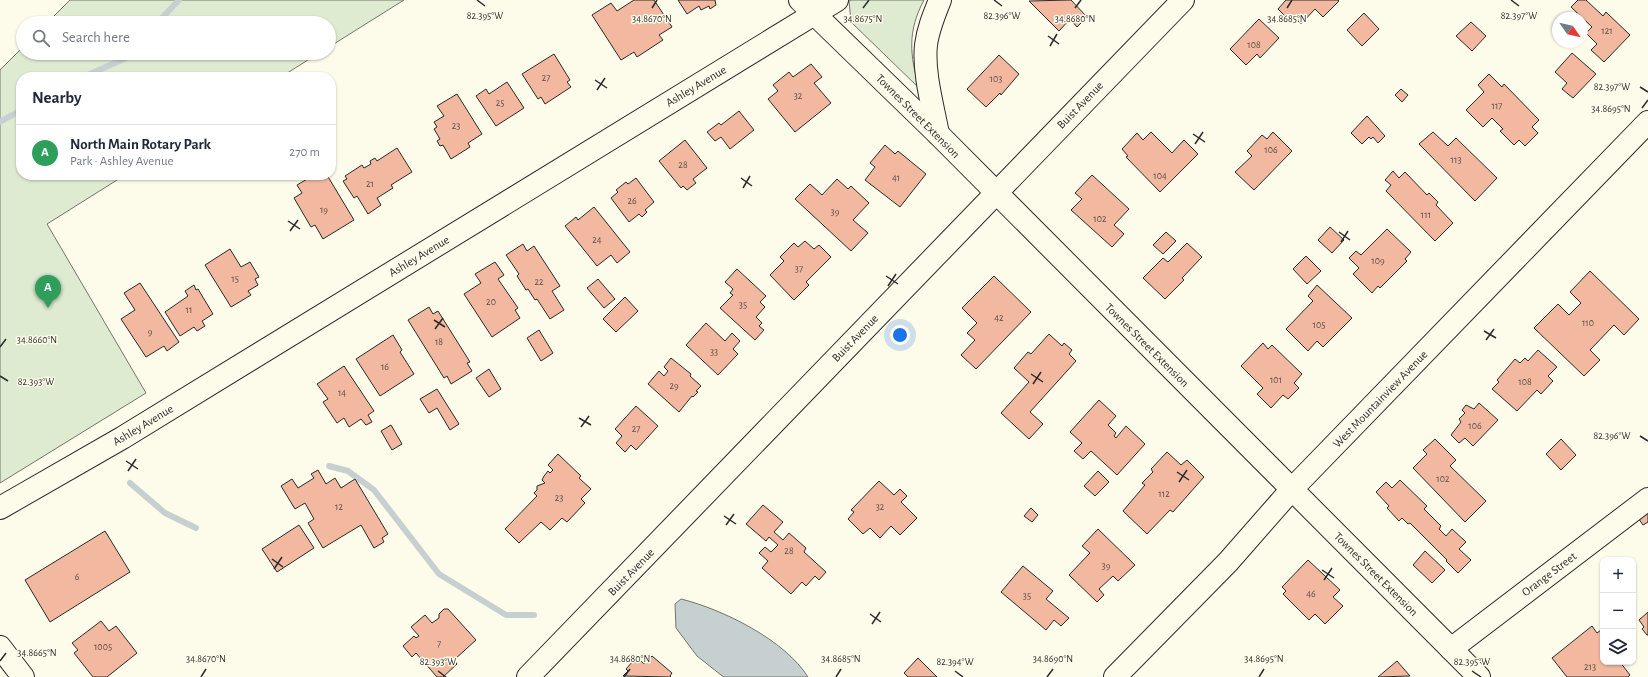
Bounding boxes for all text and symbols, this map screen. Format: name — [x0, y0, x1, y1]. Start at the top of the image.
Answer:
text: 82.395°W — [467, 11, 503, 21]
text: 82.396°W — [983, 11, 1021, 21]
text: 82.397°W — [1501, 11, 1537, 21]
north arrow — [1552, 12, 1588, 48]
text: 34.8670°N — [632, 14, 672, 24]
text: 34.8675°N — [844, 14, 882, 24]
text: 34.8680°N — [1055, 14, 1095, 24]
text: 34.8685°N — [1267, 14, 1307, 24]
search box — [16, 16, 336, 60]
house number: 121 — [1601, 26, 1613, 36]
icon: search — [30, 27, 52, 49]
text: Search here — [62, 30, 130, 45]
house number: 108 — [1247, 40, 1261, 50]
street label: Ashley Avenue — [664, 63, 729, 110]
street label: Townes Street Extension — [874, 72, 962, 160]
house number: 27 — [542, 73, 550, 83]
house number: 103 — [990, 74, 1002, 84]
street label: Buist Avenue — [1055, 79, 1105, 131]
text: 82.397°W — [1594, 82, 1630, 92]
text: Nearby — [32, 89, 82, 106]
house number: 32 — [794, 91, 803, 101]
house number: 25 — [496, 98, 504, 108]
house number: 117 — [1491, 101, 1503, 111]
text: 34.8695°N — [1591, 104, 1631, 114]
house number: 23 — [452, 121, 460, 131]
text: North Main Rotary Park — [70, 137, 211, 152]
house number: 106 — [1264, 145, 1278, 155]
text: A — [41, 146, 49, 159]
text: 270 m — [289, 146, 320, 159]
text: Park · Ashley Avenue — [70, 155, 174, 168]
house number: 113 — [1451, 155, 1462, 165]
house number: 28 — [678, 160, 688, 170]
house number: 104 — [1153, 171, 1167, 181]
house number: 41 — [892, 173, 900, 183]
house number: 21 — [366, 179, 374, 189]
house number: 26 — [627, 196, 637, 206]
house number: 19 — [320, 205, 328, 215]
house number: 39 — [831, 207, 840, 217]
house number: 111 — [1421, 210, 1431, 220]
house number: 102 — [1093, 214, 1107, 224]
street label: Ashley Avenue — [387, 233, 452, 280]
house number: 24 — [592, 235, 602, 245]
house number: 109 — [1371, 256, 1385, 266]
house number: 37 — [795, 264, 803, 274]
house number: 15 — [231, 274, 239, 284]
pin: A — [35, 275, 61, 308]
house number: 22 — [534, 277, 544, 287]
house number: 20 — [486, 297, 496, 307]
house number: 35 — [739, 300, 747, 310]
street label: Townes Street Extension — [1103, 301, 1191, 389]
house number: 11 — [186, 305, 192, 315]
street label: Buist Avenue — [830, 312, 880, 364]
house number: 42 — [994, 313, 1004, 323]
house number: 110 — [1582, 318, 1594, 328]
house number: 105 — [1313, 320, 1325, 330]
your location — [890, 325, 910, 345]
house number: 9 — [148, 327, 153, 337]
text: 34.8660°N — [17, 335, 57, 345]
house number: 18 — [435, 337, 443, 347]
house number: 33 — [710, 347, 718, 357]
street label: West Mountainview Avenue — [1330, 348, 1430, 450]
house number: 16 — [381, 362, 389, 372]
house number: 101 — [1270, 375, 1282, 385]
text: 82.393°W — [18, 377, 54, 387]
house number: 108 — [1518, 377, 1532, 387]
house number: 29 — [669, 381, 679, 391]
house number: 14 — [338, 388, 346, 398]
street label: Ashley Avenue — [111, 402, 176, 449]
house number: 106 — [1468, 421, 1482, 431]
house number: 27 — [632, 424, 640, 434]
text: 82.396°W — [1593, 431, 1631, 441]
house number: 102 — [1436, 474, 1450, 484]
house number: 112 — [1158, 489, 1170, 499]
house number: 23 — [555, 493, 563, 503]
house number: 12 — [335, 502, 343, 512]
house number: 32 — [876, 502, 885, 512]
street label: Townes Street Extension — [1332, 530, 1420, 618]
street label: Buist Avenue — [606, 546, 656, 598]
house number: 28 — [784, 546, 794, 556]
street label: Orange Street — [1520, 550, 1579, 598]
map controls — [1600, 557, 1636, 665]
button: + — [1600, 557, 1636, 593]
house number: 39 — [1102, 561, 1111, 571]
house number: 6 — [75, 572, 80, 582]
house number: 46 — [1306, 589, 1316, 599]
house number: 35 — [1023, 591, 1031, 601]
button: − — [1600, 593, 1636, 629]
button: layers — [1600, 629, 1636, 665]
house number: 7 — [437, 639, 441, 649]
house number: 1005 — [94, 642, 112, 652]
text: 34.8665°N — [17, 648, 57, 658]
text: 34.8670°N — [186, 654, 226, 664]
text: 34.8680°N — [610, 654, 650, 664]
text: 34.8685°N — [821, 654, 861, 664]
text: 34.8690°N — [1033, 654, 1073, 664]
text: 34.8695°N — [1244, 654, 1284, 664]
text: 82.393°W — [420, 657, 456, 667]
text: 82.394°W — [936, 657, 974, 667]
text: 82.395°W — [1454, 657, 1490, 667]
house number: 213 — [1584, 662, 1596, 672]

